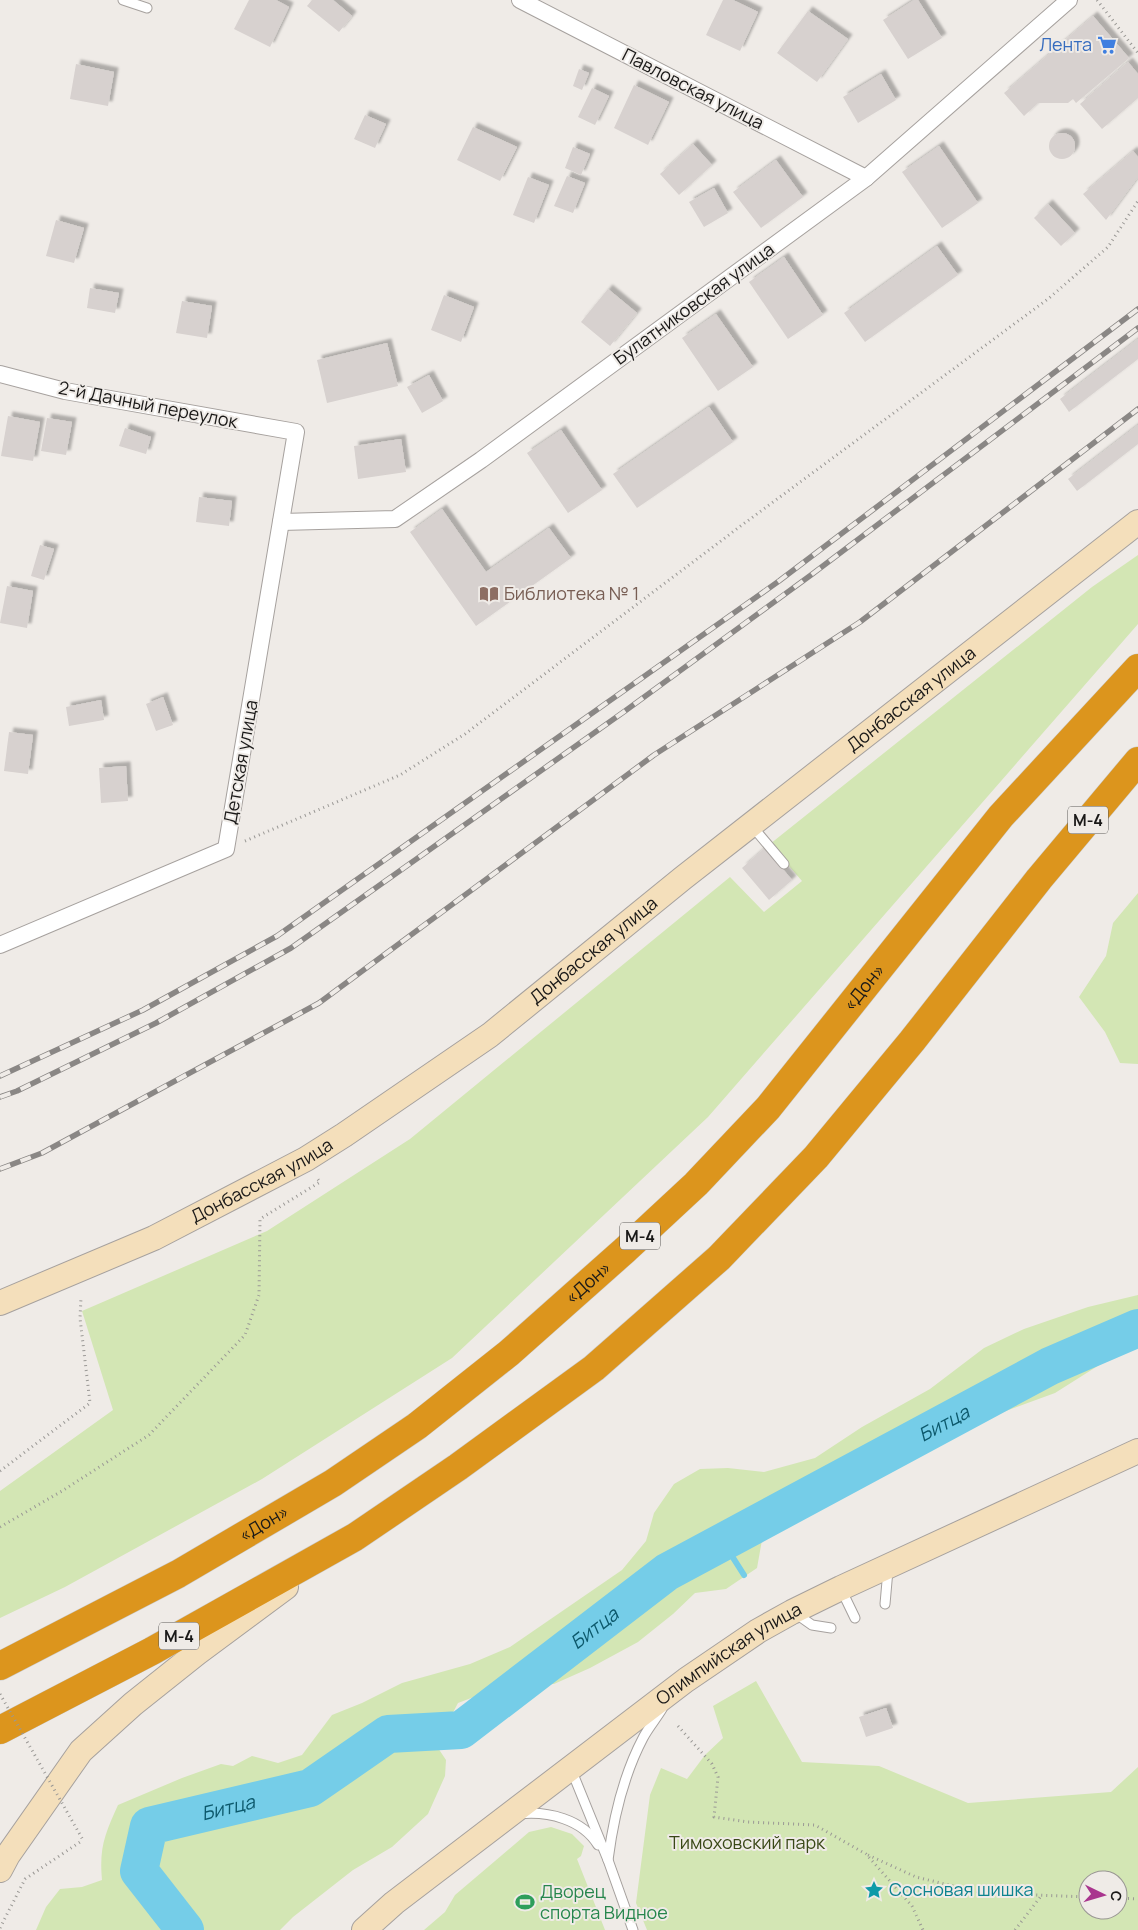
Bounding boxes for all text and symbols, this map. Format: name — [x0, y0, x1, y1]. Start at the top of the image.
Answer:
place label: Лента — [1039, 32, 1092, 56]
supermarket icon: Лента — [1096, 34, 1118, 56]
street label: Павловская улица — [618, 42, 768, 134]
street label: Булатниковская улица — [608, 237, 778, 370]
street label: 2-й Дачный переулок — [57, 375, 241, 433]
place label: Библиотека № 1 — [504, 581, 639, 605]
library icon: Библиотека № 1 — [478, 583, 500, 605]
street label: Донбасская улица — [841, 640, 980, 757]
street label: Детская улица — [217, 698, 263, 826]
road number: М-4 — [1068, 806, 1108, 834]
street label: Донбасская улица — [524, 891, 662, 1009]
street label: «Дон» — [837, 958, 890, 1015]
street label: Донбасская улица — [186, 1132, 337, 1228]
road number: М-4 — [620, 1222, 660, 1250]
street label: «Дон» — [559, 1255, 616, 1309]
water label: Битца — [914, 1398, 975, 1448]
street label: «Дон» — [234, 1499, 293, 1547]
street label: Олимпийская улица — [650, 1596, 805, 1710]
water label: Битца — [565, 1600, 625, 1655]
road number: М-4 — [159, 1622, 199, 1650]
water label: Битца — [199, 1788, 259, 1826]
park label: Тимоховский парк — [669, 1830, 826, 1854]
north arrow — [1078, 1870, 1128, 1920]
place label: Сосновая шишка — [889, 1877, 1033, 1901]
place label: Дворец спорта Видное — [540, 1879, 668, 1924]
place icon: Сосновая шишка — [863, 1879, 885, 1901]
text: С — [1107, 1890, 1126, 1902]
sports icon: Дворец спорта Видное — [514, 1891, 536, 1913]

